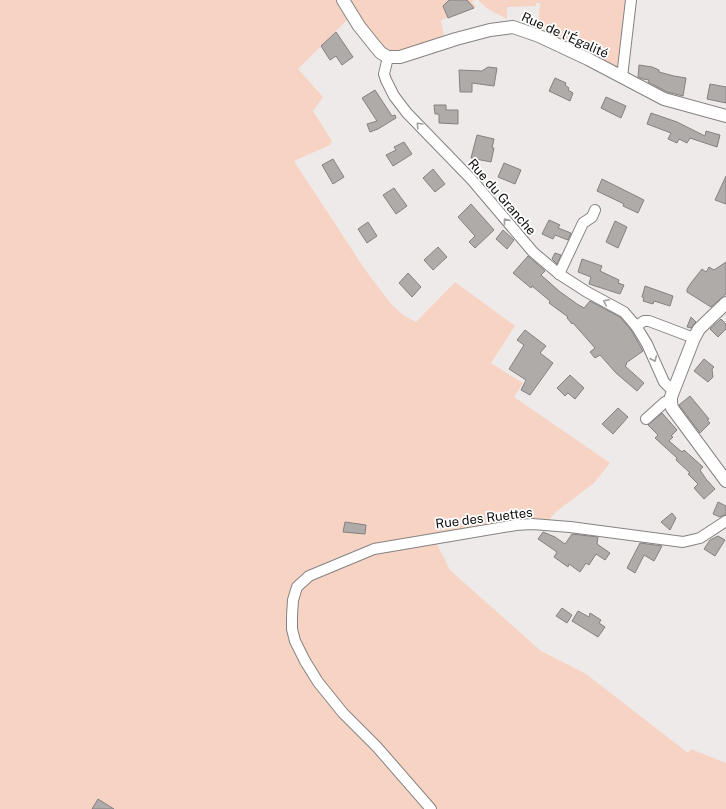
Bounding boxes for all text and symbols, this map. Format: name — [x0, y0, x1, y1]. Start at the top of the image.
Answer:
street label: Rue de l'Égalité — [519, 8, 611, 61]
one-way arrow — [416, 122, 423, 130]
street label: Rue du Granche — [465, 156, 539, 238]
one-way arrow — [504, 218, 511, 225]
one-way arrow — [603, 299, 610, 307]
one-way arrow — [649, 356, 657, 363]
street label: Rue des Ruettes — [435, 505, 533, 531]

